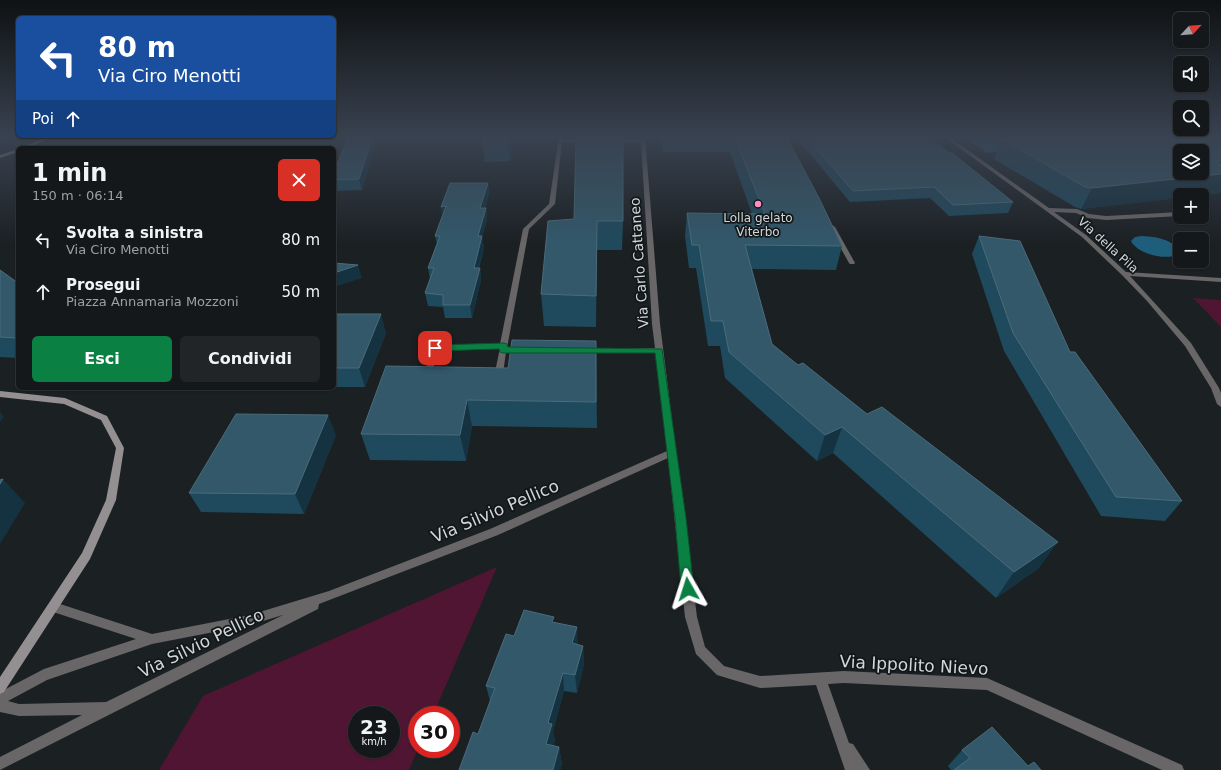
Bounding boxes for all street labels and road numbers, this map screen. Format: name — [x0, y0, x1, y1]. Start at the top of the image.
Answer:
street label: Via Carlo Cattaneo — [626, 197, 652, 329]
street label: Via della Pila — [1075, 214, 1141, 276]
street label: Via Silvio Pellico — [428, 475, 562, 547]
street label: Via Silvio Pellico — [135, 604, 267, 682]
street label: Via Ippolito Nievo — [839, 651, 989, 679]

